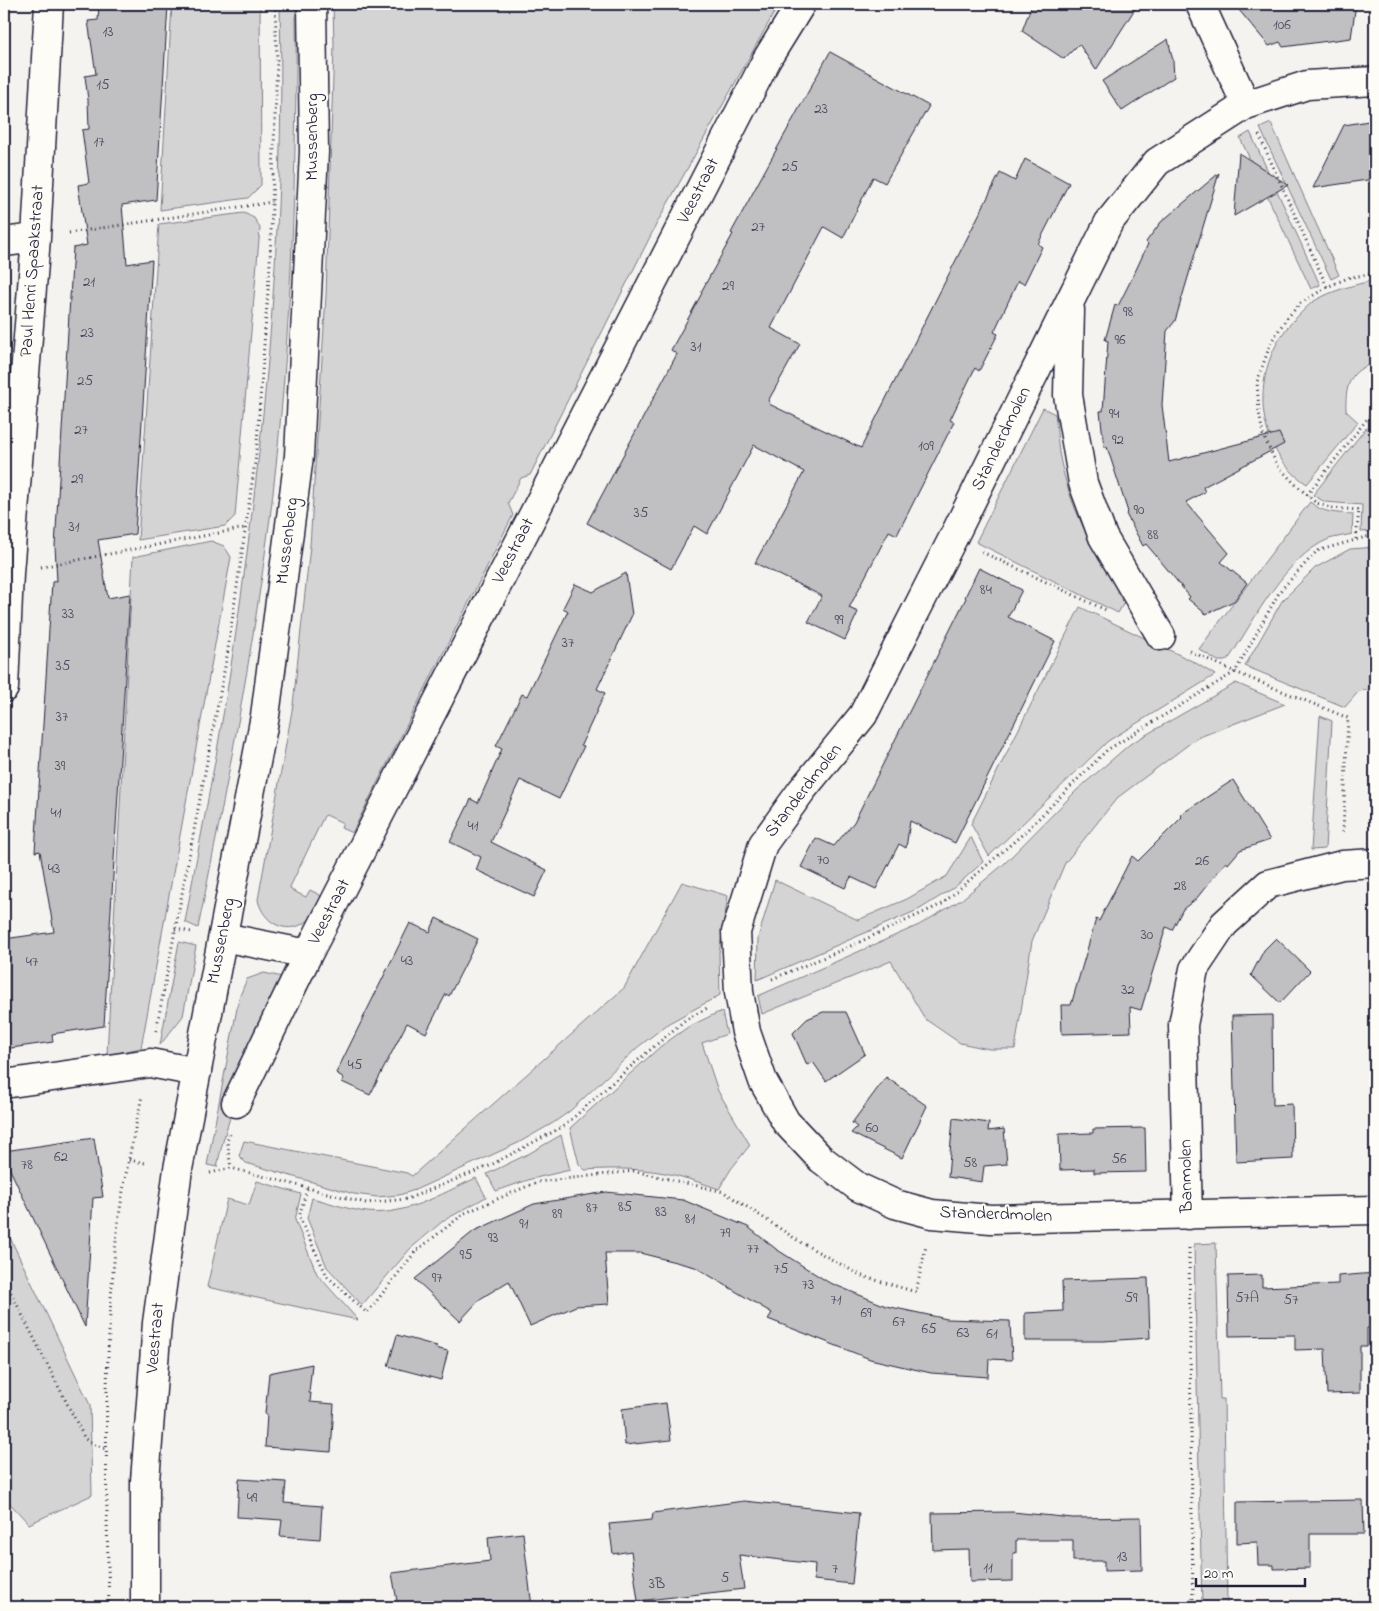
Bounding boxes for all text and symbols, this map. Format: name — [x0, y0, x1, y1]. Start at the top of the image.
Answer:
house number: 106 — [1273, 14, 1291, 36]
house number: 13 — [103, 21, 113, 43]
house number: 15 — [96, 74, 110, 96]
street label: Mussenberg — [300, 93, 327, 181]
house number: 23 — [814, 98, 828, 120]
house number: 17 — [94, 131, 104, 153]
street label: Veestraat — [671, 154, 727, 229]
house number: 25 — [782, 156, 798, 178]
street label: Paul Henri Spaakstraat — [14, 184, 52, 358]
house number: 27 — [751, 216, 765, 238]
house number: 21 — [83, 271, 95, 293]
house number: 29 — [722, 275, 734, 297]
house number: 98 — [1123, 301, 1133, 323]
house number: 23 — [80, 322, 94, 344]
house number: 96 — [1114, 329, 1126, 351]
house number: 31 — [691, 336, 702, 358]
house number: 25 — [77, 370, 93, 392]
street label: Standerdmolen — [966, 382, 1038, 495]
house number: 94 — [1109, 403, 1119, 425]
house number: 27 — [74, 419, 88, 441]
house number: 92 — [1112, 429, 1125, 451]
house number: 109 — [918, 435, 934, 457]
house number: 29 — [71, 468, 83, 490]
street label: Mussenberg — [270, 496, 307, 586]
house number: 90 — [1134, 499, 1145, 521]
house number: 35 — [634, 502, 649, 524]
street label: Veestraat — [486, 514, 542, 589]
house number: 31 — [69, 516, 80, 538]
house number: 88 — [1147, 524, 1159, 546]
house number: 84 — [980, 579, 992, 601]
house number: 33 — [62, 603, 74, 625]
house number: 99 — [834, 609, 844, 631]
house number: 37 — [562, 632, 574, 654]
house number: 35 — [56, 655, 71, 677]
house number: 37 — [56, 706, 68, 728]
street label: Standerdmolen — [759, 738, 849, 843]
house number: 39 — [55, 755, 66, 777]
house number: 41 — [51, 802, 62, 824]
house number: 41 — [468, 815, 479, 837]
house number: 70 — [817, 849, 830, 871]
house number: 26 — [1195, 850, 1209, 872]
house number: 43 — [48, 858, 60, 880]
street label: Veestraat — [302, 875, 358, 950]
house number: 28 — [1173, 875, 1187, 897]
street label: Mussenberg — [201, 895, 244, 987]
house number: 30 — [1141, 924, 1154, 946]
house number: 43 — [401, 950, 413, 972]
house number: 47 — [26, 951, 38, 973]
house number: 32 — [1121, 979, 1135, 1001]
house number: 45 — [348, 1054, 363, 1076]
house number: 60 — [865, 1117, 879, 1139]
street label: Banmolen — [1173, 1139, 1201, 1214]
house number: 62 — [54, 1146, 69, 1168]
house number: 56 — [1111, 1148, 1127, 1170]
house number: 58 — [963, 1152, 977, 1174]
house number: 78 — [21, 1154, 33, 1176]
house number: 85 — [618, 1196, 633, 1218]
house number: 87 — [586, 1197, 598, 1219]
street label: Standerdmolen — [939, 1200, 1053, 1230]
house number: 83 — [655, 1201, 667, 1223]
house number: 89 — [552, 1203, 563, 1225]
house number: 81 — [685, 1208, 695, 1230]
house number: 91 — [519, 1213, 529, 1235]
house number: 79 — [720, 1222, 731, 1244]
house number: 93 — [488, 1227, 498, 1249]
house number: 77 — [747, 1238, 759, 1260]
house number: 95 — [459, 1244, 473, 1266]
house number: 75 — [774, 1258, 789, 1280]
house number: 97 — [432, 1267, 442, 1289]
house number: 73 — [802, 1274, 814, 1296]
house number: 59 — [1124, 1287, 1138, 1309]
house number: 57A — [1235, 1287, 1259, 1309]
house number: 71 — [831, 1289, 842, 1311]
house number: 57 — [1284, 1289, 1298, 1311]
street label: Veestraat — [140, 1302, 172, 1375]
house number: 69 — [860, 1302, 872, 1324]
house number: 67 — [893, 1311, 905, 1333]
house number: 65 — [921, 1318, 937, 1340]
house number: 63 — [957, 1322, 969, 1344]
house number: 61 — [986, 1323, 998, 1345]
house number: 49 — [247, 1487, 258, 1509]
house number: 13 — [1117, 1546, 1127, 1568]
scale bar — [1196, 1556, 1305, 1588]
house number: 11 — [983, 1557, 993, 1579]
house number: 7 — [832, 1558, 838, 1580]
text: 20 m — [1204, 1563, 1234, 1585]
house number: 5 — [721, 1567, 730, 1589]
house number: 3B — [649, 1573, 665, 1595]

